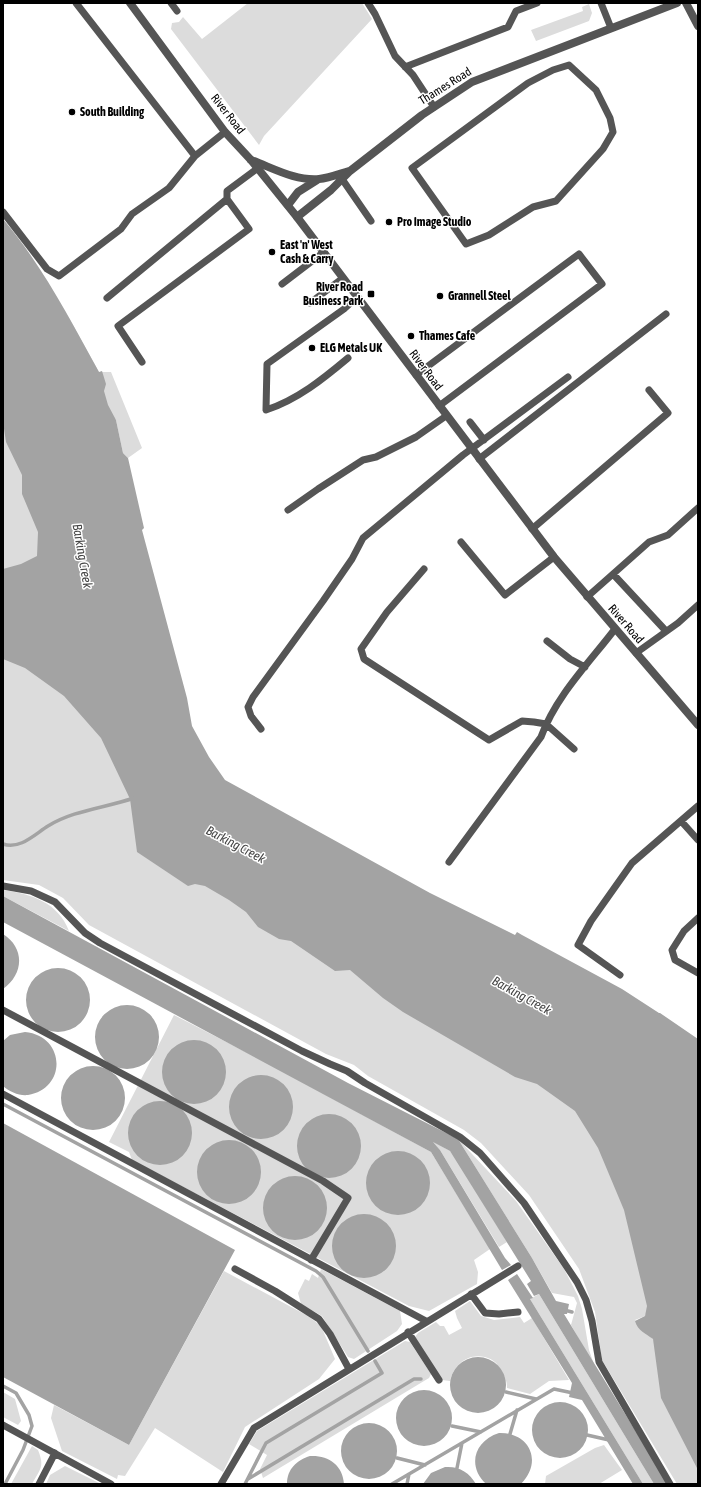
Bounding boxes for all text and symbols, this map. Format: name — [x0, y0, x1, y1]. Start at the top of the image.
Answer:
street label: Thames Road — [416, 64, 474, 108]
street label: River Road — [208, 91, 248, 137]
place label: South Building — [80, 105, 145, 119]
marker: South Building — [67, 107, 77, 117]
place label: Pro Image Studio — [397, 215, 472, 229]
marker: Pro Image Studio — [384, 217, 394, 227]
place label: East 'n' West Cash & Carry — [280, 238, 334, 266]
marker: East 'n' West Cash & Carry — [267, 247, 277, 257]
place label: River Road Business Park — [303, 280, 364, 308]
marker: River Road Business Park — [366, 289, 376, 299]
place label: Grannell Steel — [448, 289, 512, 303]
marker: Grannell Steel — [435, 291, 445, 301]
place label: Thames Cafe — [419, 329, 476, 343]
marker: Thames Cafe — [406, 331, 416, 341]
place label: ELG Metals UK — [320, 341, 382, 355]
marker: ELG Metals UK — [307, 343, 317, 353]
street label: River Road — [406, 347, 446, 393]
water label: Barking Creek — [69, 523, 96, 590]
street label: River Road — [605, 602, 647, 646]
water label: Barking Creek — [203, 823, 268, 866]
water label: Barking Creek — [490, 973, 554, 1018]

